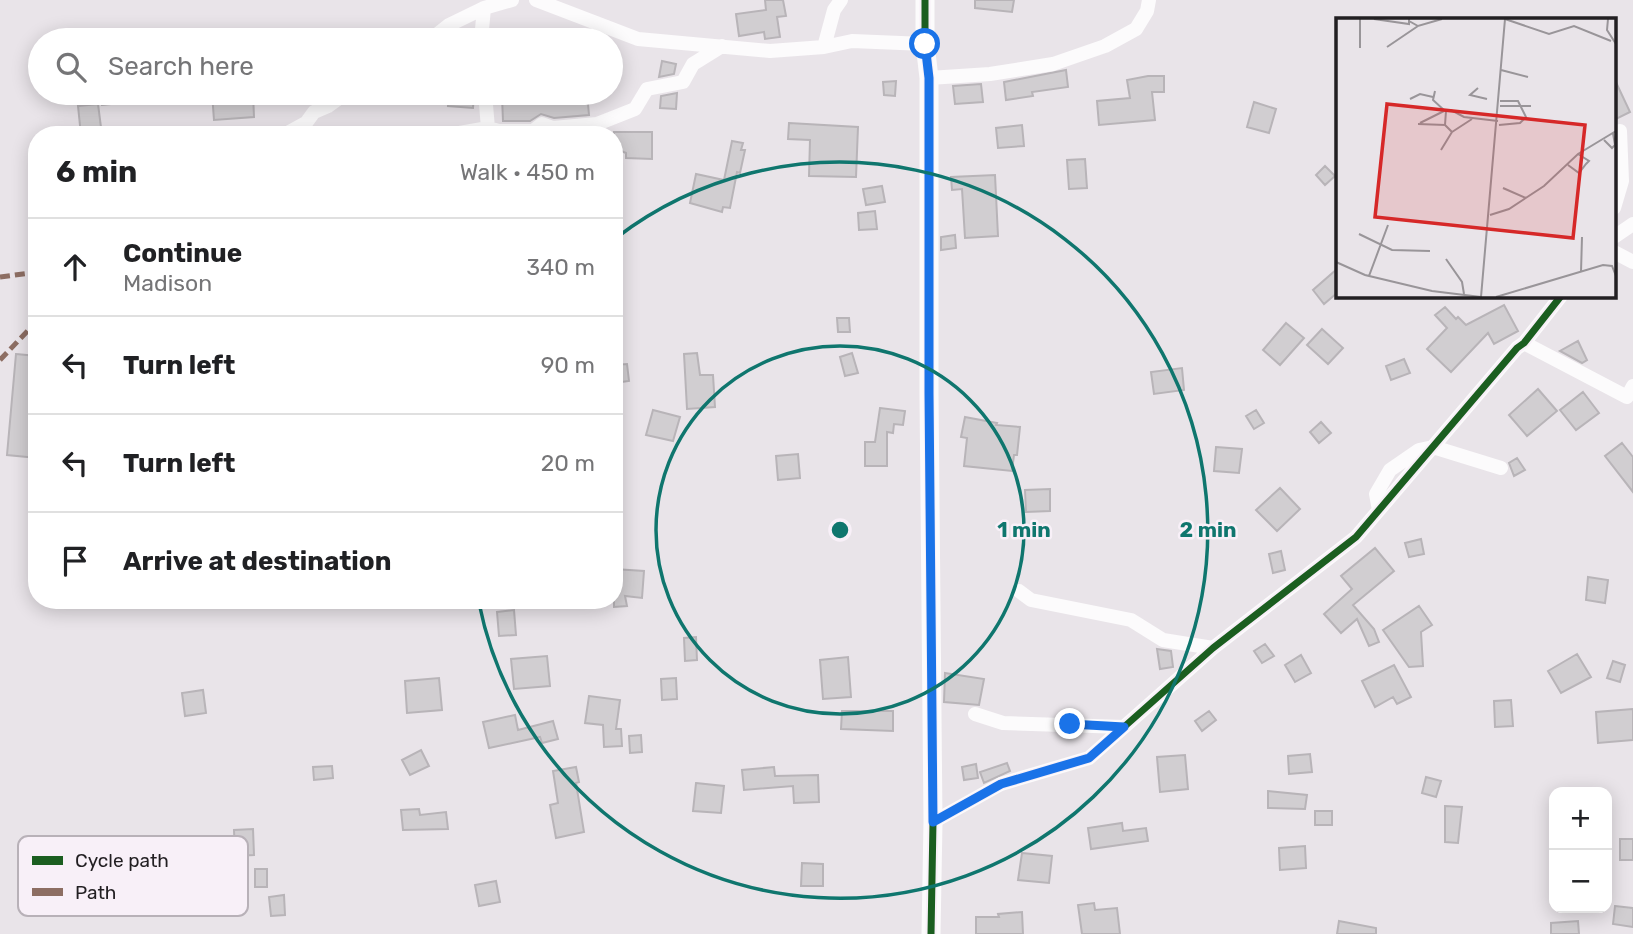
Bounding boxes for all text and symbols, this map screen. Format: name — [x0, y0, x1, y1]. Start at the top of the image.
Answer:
inset map — [1336, 18, 1616, 298]
search box — [28, 28, 623, 105]
route start — [909, 28, 940, 59]
icon: search — [52, 48, 90, 86]
text: Search here — [108, 51, 254, 82]
text: 6 min — [56, 154, 137, 190]
text: Walk · 450 m — [460, 158, 595, 186]
text: Continue — [123, 238, 242, 269]
icon: ahead — [56, 248, 94, 286]
text: 340 m — [526, 253, 595, 281]
text: Madison — [123, 269, 212, 297]
icon: left — [56, 346, 94, 384]
text: Turn left — [123, 350, 235, 381]
text: 90 m — [541, 351, 595, 379]
icon: left — [56, 444, 94, 482]
text: Turn left — [123, 448, 235, 479]
text: 20 m — [541, 449, 595, 477]
text: 1 min — [997, 517, 1051, 542]
text: 2 min — [1180, 517, 1236, 542]
centre of rings — [828, 518, 852, 542]
icon: arrive — [56, 542, 94, 580]
text: Arrive at destination — [123, 546, 391, 577]
route end — [1054, 708, 1085, 739]
map controls — [1549, 787, 1612, 913]
button: + — [1549, 787, 1612, 850]
legend — [18, 836, 248, 916]
text: Cycle path — [75, 849, 169, 872]
button: − — [1549, 850, 1612, 913]
text: Path — [75, 881, 116, 904]

